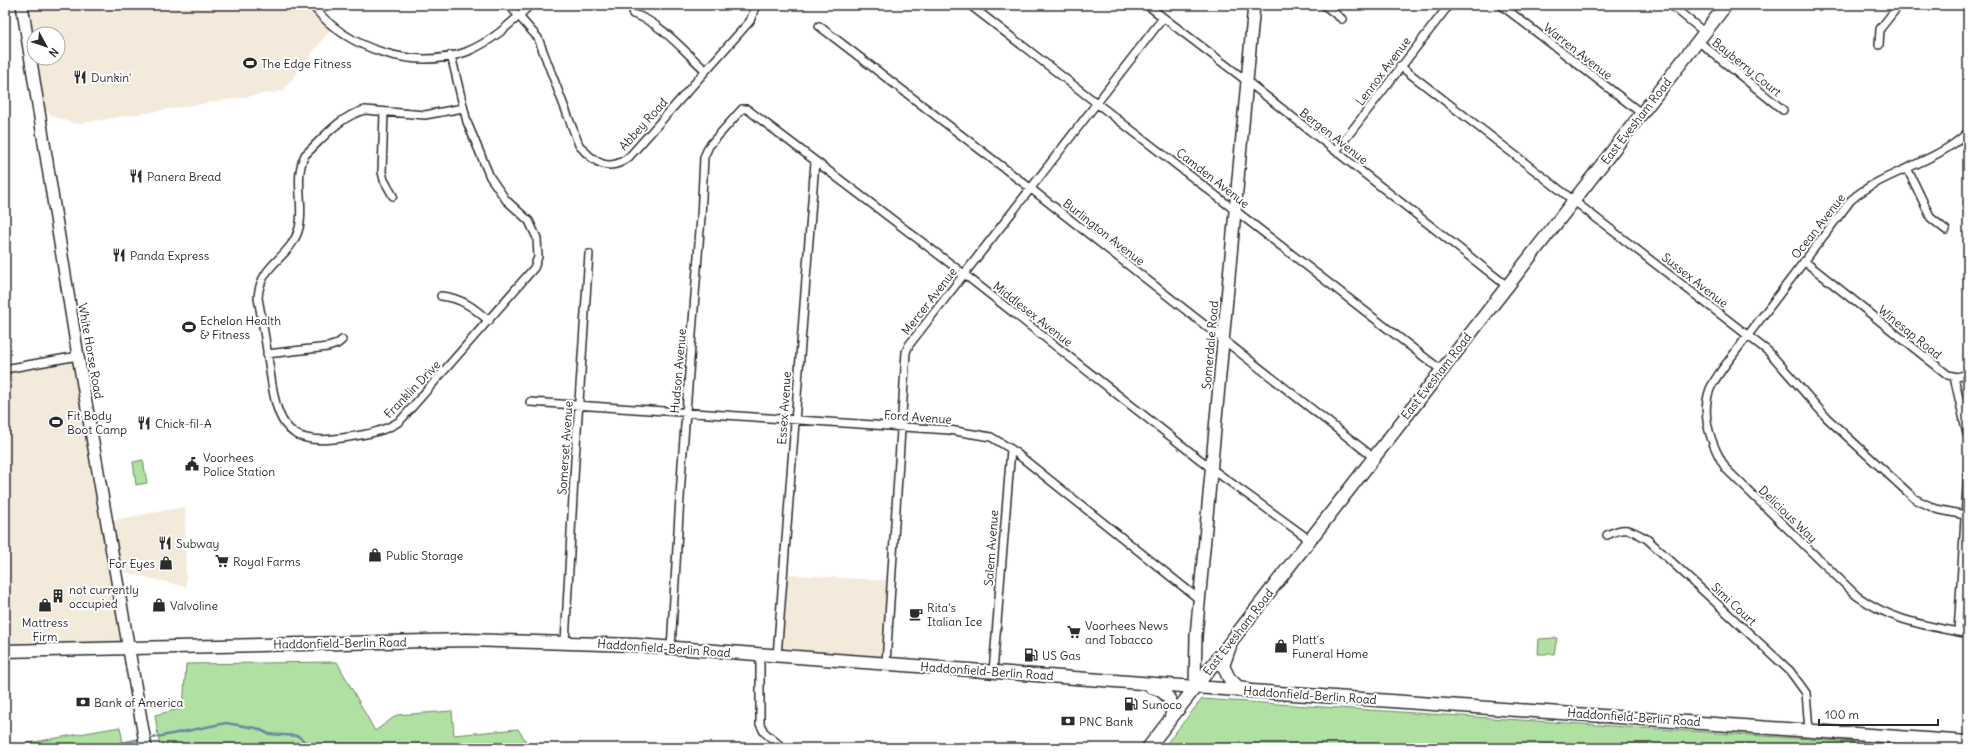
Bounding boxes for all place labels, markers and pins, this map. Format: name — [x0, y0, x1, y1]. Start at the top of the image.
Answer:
sports icon: The Edge Fitness — [242, 55, 258, 71]
place label: The Edge Fitness — [261, 56, 351, 71]
restaurant icon: Dunkin' — [72, 69, 88, 85]
place label: Dunkin' — [91, 70, 131, 85]
restaurant icon: Panera Bread — [128, 168, 144, 184]
place label: Panera Bread — [147, 169, 221, 184]
restaurant icon: Panda Express — [111, 247, 127, 263]
place label: Panda Express — [130, 248, 209, 263]
place label: Echelon Health & Fitness — [200, 313, 281, 342]
sports icon: Echelon Health & Fitness — [181, 319, 197, 335]
place label: Fit Body Boot Camp — [67, 408, 127, 437]
sports icon: Fit Body Boot Camp — [48, 414, 64, 430]
restaurant icon: Chick-fil-A — [136, 415, 152, 431]
place label: Chick-fil-A — [155, 416, 212, 431]
place label: Voorhees Police Station — [203, 450, 275, 479]
public building icon: Voorhees Police Station — [184, 456, 200, 472]
restaurant icon: Subway — [157, 535, 173, 551]
place label: Subway — [176, 536, 219, 551]
shop icon: Public Storage — [367, 547, 383, 563]
place label: Public Storage — [386, 548, 463, 563]
supermarket icon: Royal Farms — [214, 553, 230, 569]
place label: Royal Farms — [233, 554, 300, 569]
shop icon: For Eyes — [158, 555, 174, 571]
place label: For Eyes — [109, 556, 155, 571]
place label: not currently occupied — [69, 582, 139, 611]
building icon: not currently occupied — [50, 588, 66, 604]
shop icon: Mattress Firm — [37, 597, 53, 613]
shop icon: Valvoline — [151, 597, 167, 613]
place label: Valvoline — [170, 598, 218, 613]
place label: Rita's Italian Ice — [927, 600, 982, 629]
cafe icon: Rita's Italian Ice — [908, 606, 924, 622]
place label: Mattress Firm — [22, 615, 68, 644]
place label: Voorhees News and Tobacco — [1085, 618, 1168, 647]
supermarket icon: Voorhees News and Tobacco — [1066, 624, 1082, 640]
place label: Platt's Funeral Home — [1292, 632, 1368, 661]
shop icon: Platt's Funeral Home — [1273, 638, 1289, 654]
fuel station icon: US Gas — [1023, 647, 1039, 663]
place label: US Gas — [1042, 648, 1081, 663]
bank icon: Bank of America — [75, 694, 91, 710]
place label: Bank of America — [94, 695, 183, 710]
fuel station icon: Sunoco — [1123, 696, 1139, 712]
place label: Sunoco — [1142, 697, 1182, 712]
bank icon: PNC Bank — [1060, 713, 1076, 729]
place label: PNC Bank — [1079, 714, 1133, 729]

